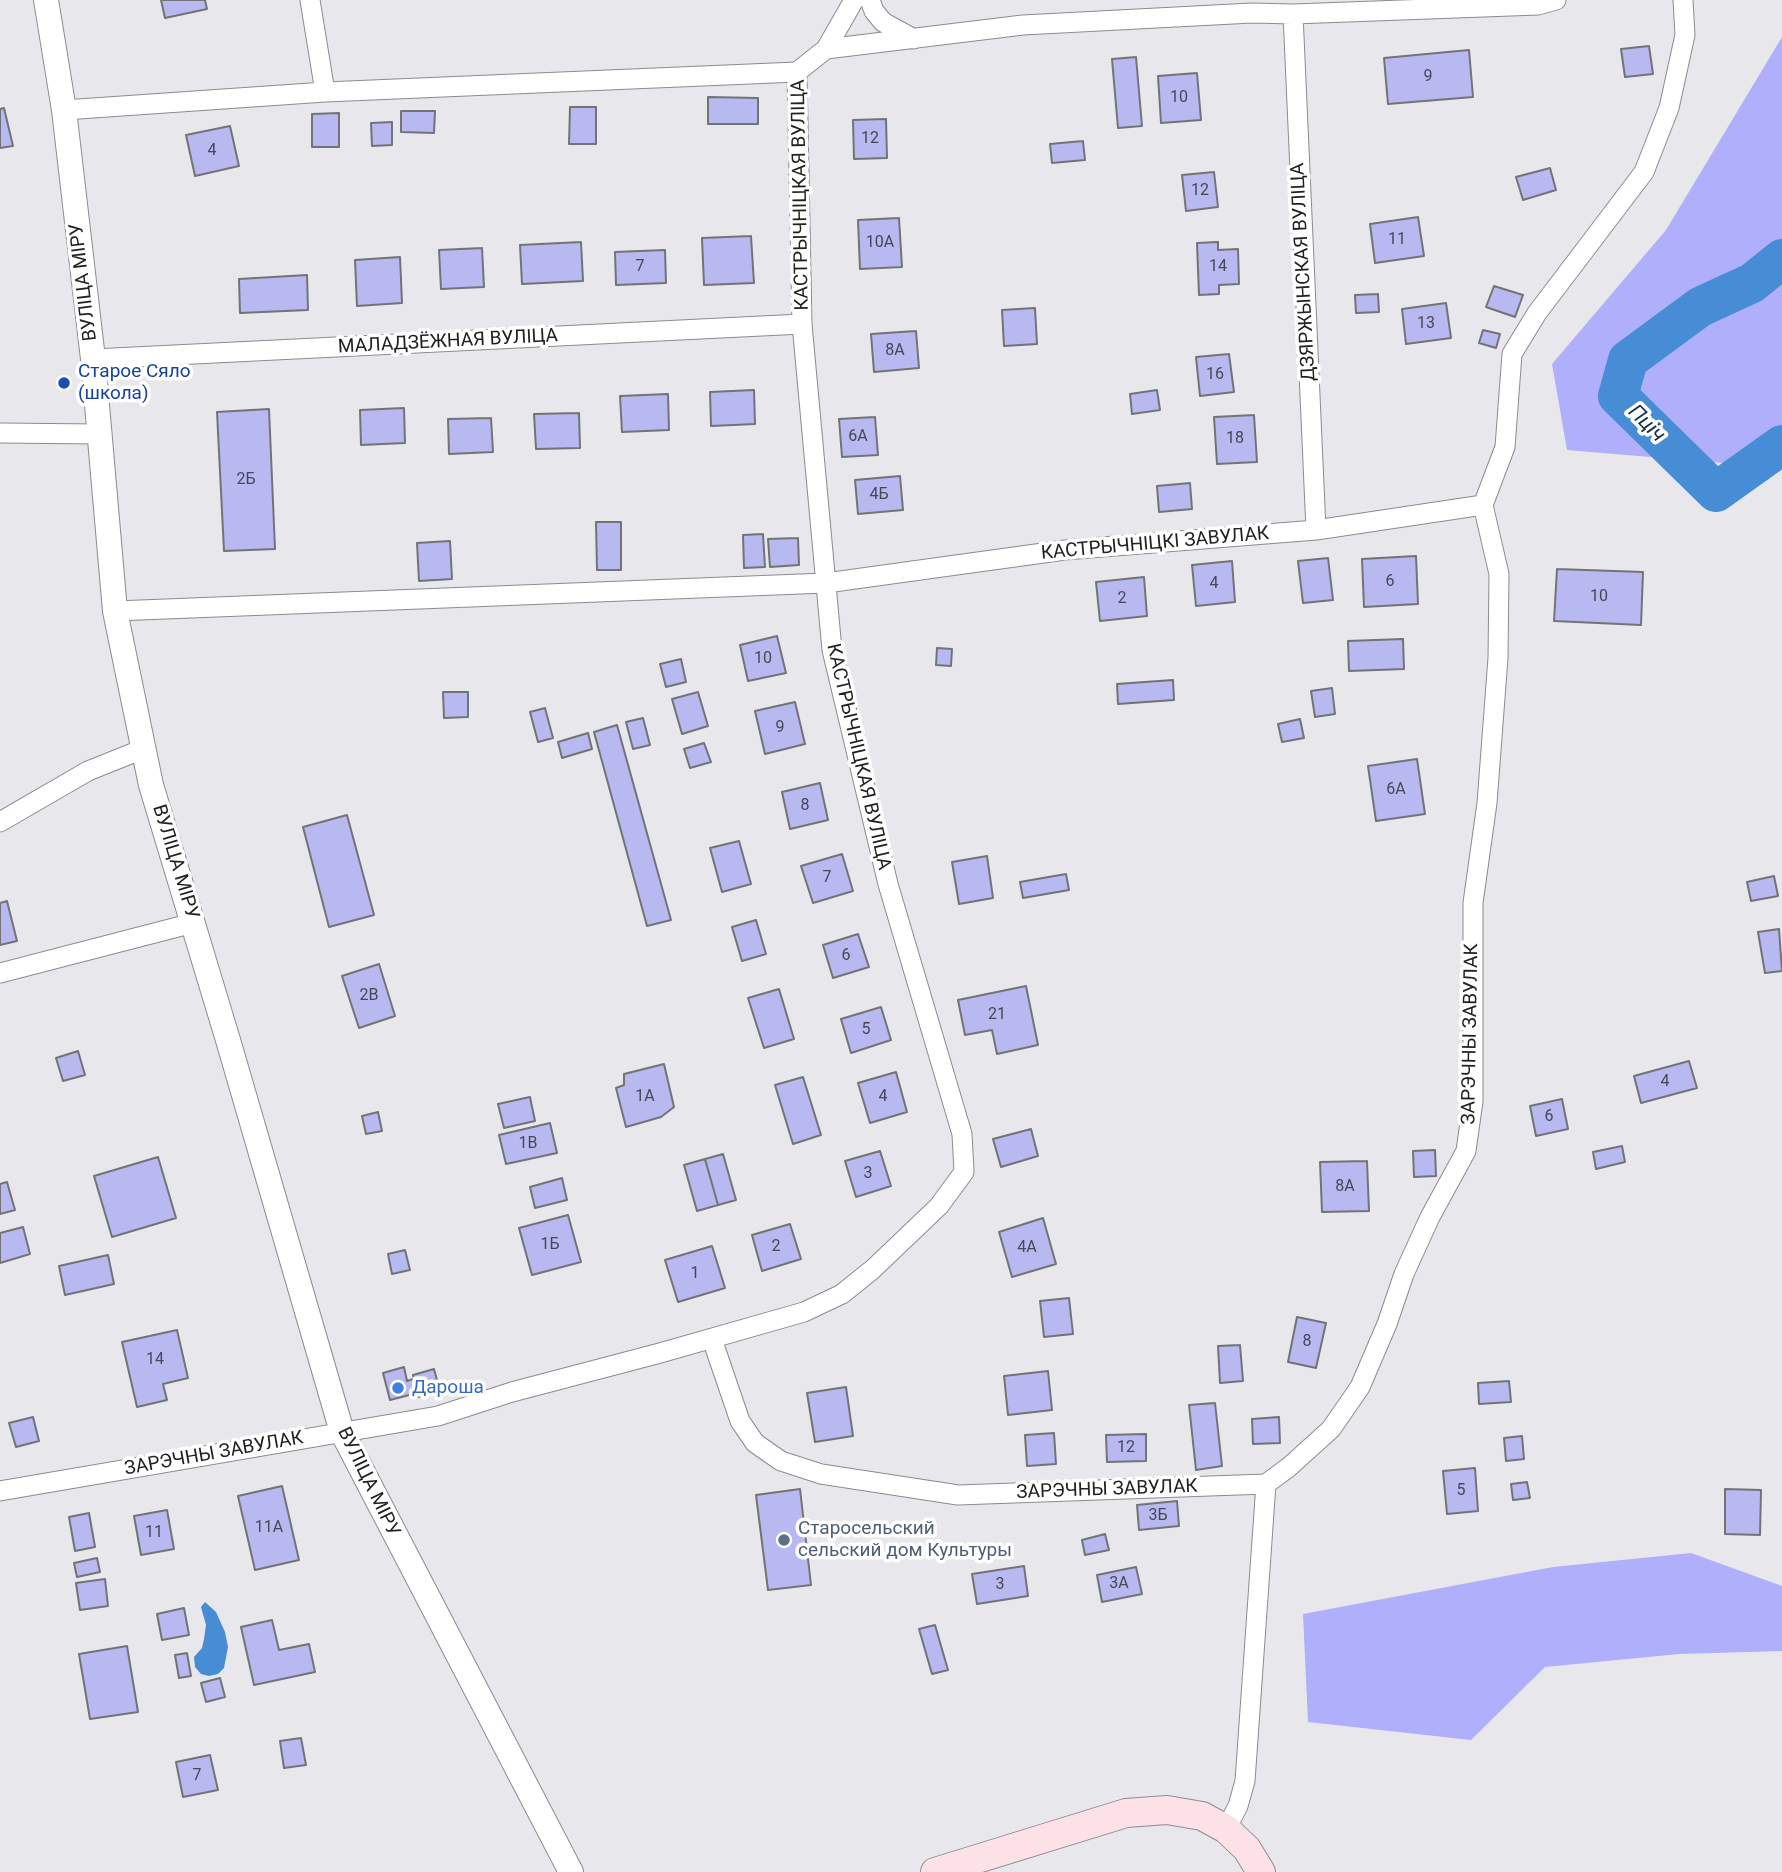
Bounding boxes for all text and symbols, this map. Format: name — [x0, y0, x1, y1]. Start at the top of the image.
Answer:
house number: 9 — [1424, 67, 1432, 87]
street label: КАСТРЫЧНІЦКАЯ ВУЛІЦА — [788, 79, 814, 311]
house number: 10 — [1170, 88, 1188, 108]
house number: 12 — [861, 129, 879, 149]
house number: 4 — [208, 141, 216, 161]
street label: ДЗЯРЖЫНСКАЯ ВУЛІЦА — [1287, 162, 1321, 382]
house number: 12 — [1191, 181, 1209, 201]
street label: ВУЛІЦА МІРУ — [65, 222, 103, 342]
house number: 11 — [1388, 230, 1406, 250]
house number: 10А — [866, 233, 894, 253]
house number: 7 — [636, 257, 644, 277]
house number: 14 — [1209, 257, 1227, 277]
house number: 13 — [1417, 314, 1435, 334]
street label: МАЛАДЗЁЖНАЯ ВУЛІЦА — [337, 325, 559, 359]
house number: 8А — [885, 341, 905, 361]
place label: Старое Сяло (школа) — [78, 361, 191, 405]
house number: 16 — [1206, 365, 1224, 385]
marker: Старое Сяло (школа) — [56, 375, 72, 391]
water label: Пціч — [1622, 400, 1670, 448]
house number: 6А — [848, 427, 868, 447]
house number: 18 — [1226, 429, 1244, 449]
house number: 2Б — [236, 470, 256, 490]
house number: 4Б — [869, 485, 889, 505]
street label: КАСТРЫЧНІЦКІ ЗАВУЛАК — [1040, 523, 1270, 565]
house number: 6 — [1386, 572, 1394, 592]
house number: 4 — [1210, 574, 1218, 594]
house number: 10 — [1590, 587, 1608, 607]
house number: 2 — [1118, 589, 1126, 609]
street label: КАСТРЫЧНІЦКАЯ ВУЛІЦА — [821, 642, 895, 872]
house number: 10 — [754, 649, 772, 669]
house number: 9 — [776, 718, 784, 738]
house number: 6А — [1386, 780, 1406, 800]
house number: 8 — [801, 796, 809, 816]
street label: ВУЛІЦА МІРУ — [147, 802, 203, 922]
house number: 7 — [823, 868, 831, 888]
street label: ЗАРЭЧНЫ ЗАВУЛАК — [1458, 943, 1484, 1125]
house number: 6 — [842, 946, 850, 966]
house number: 2В — [360, 986, 378, 1006]
house number: 21 — [988, 1005, 1006, 1025]
house number: 5 — [862, 1020, 870, 1040]
house number: 4 — [1661, 1072, 1669, 1092]
house number: 1А — [635, 1087, 655, 1107]
house number: 4 — [879, 1087, 887, 1107]
house number: 6 — [1545, 1107, 1553, 1127]
house number: 1В — [519, 1134, 537, 1154]
house number: 3 — [864, 1164, 872, 1184]
house number: 8А — [1335, 1177, 1355, 1197]
house number: 1Б — [540, 1235, 560, 1255]
house number: 2 — [772, 1237, 780, 1257]
house number: 4А — [1017, 1238, 1037, 1258]
house number: 1 — [691, 1264, 699, 1284]
house number: 8 — [1303, 1332, 1311, 1352]
house number: 14 — [146, 1350, 164, 1370]
place label: Дароша — [412, 1377, 484, 1399]
marker: Дароша — [390, 1380, 406, 1396]
street label: ВУЛІЦА МІРУ — [332, 1424, 404, 1540]
street label: ЗАРЭЧНЫ ЗАВУЛАК — [123, 1427, 305, 1481]
house number: 12 — [1117, 1438, 1135, 1458]
street label: ЗАРЭЧНЫ ЗАВУЛАК — [1016, 1475, 1198, 1505]
house number: 5 — [1457, 1481, 1465, 1501]
house number: 3Б — [1148, 1506, 1168, 1526]
house number: 11А — [255, 1518, 283, 1538]
place label: Старосельский сельский дом Культуры — [798, 1518, 1012, 1562]
house number: 11 — [145, 1523, 163, 1543]
marker: Старосельский сельский дом Культуры — [776, 1532, 792, 1548]
house number: 3А — [1109, 1574, 1129, 1594]
house number: 3 — [996, 1575, 1004, 1595]
house number: 7 — [193, 1766, 201, 1786]

